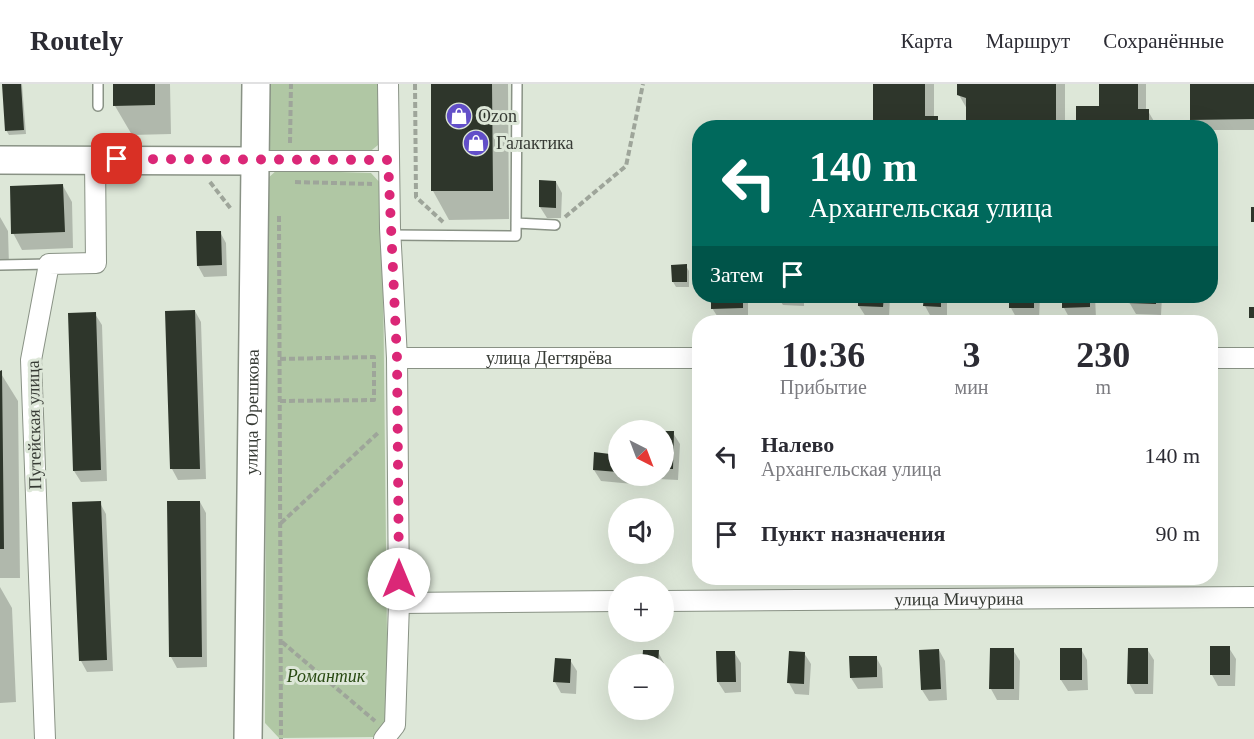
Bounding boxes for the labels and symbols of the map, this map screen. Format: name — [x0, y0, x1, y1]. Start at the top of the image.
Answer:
shop icon: Ozon — [444, 101, 474, 131]
place label: Ozon — [478, 106, 517, 126]
shop icon: Галактика — [461, 128, 491, 158]
pin — [91, 133, 142, 184]
place label: Галактика — [496, 133, 574, 153]
street label: улица Дегтярёва — [486, 348, 612, 368]
street label: улица Орешкова — [241, 349, 263, 475]
street label: Путейская улица — [23, 360, 45, 490]
north arrow — [608, 420, 674, 486]
position arrow — [367, 547, 431, 611]
street label: улица Мичурина — [894, 589, 1024, 609]
park label: Романтик — [286, 666, 366, 686]

